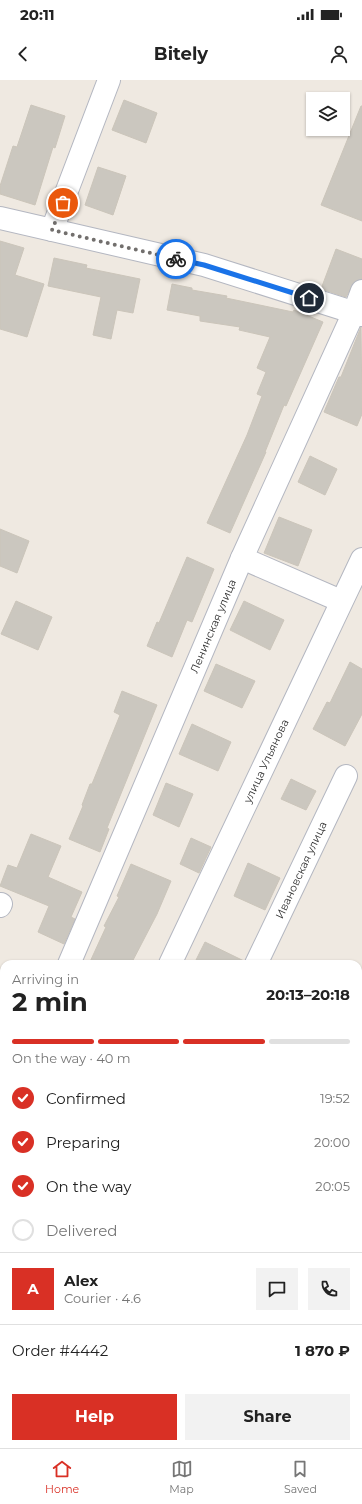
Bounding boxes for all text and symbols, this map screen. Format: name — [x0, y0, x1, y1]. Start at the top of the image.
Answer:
text: 20:11 — [20, 5, 55, 24]
icon: back — [12, 43, 34, 65]
text: Bitely — [154, 43, 208, 65]
icon: person — [328, 43, 350, 65]
map controls — [306, 92, 350, 136]
button: layers — [306, 92, 350, 136]
pin — [46, 186, 80, 220]
icon: bag — [52, 192, 74, 214]
courier — [156, 239, 196, 279]
icon: bike — [165, 248, 187, 270]
pin — [292, 281, 326, 315]
icon: home — [298, 287, 320, 309]
street label: Ленинская улица — [187, 577, 239, 675]
street label: улица Ульянова — [240, 717, 292, 806]
street label: Ивановская улица — [272, 819, 330, 921]
text: Arriving in — [12, 971, 79, 987]
text: 20:13–20:18 — [266, 985, 350, 1004]
text: 2 min — [12, 986, 88, 1018]
text: On the way · 40 m — [12, 1050, 131, 1066]
icon: check — [12, 1087, 34, 1109]
text: Confirmed — [46, 1089, 126, 1108]
text: 19:52 — [320, 1090, 350, 1106]
icon: check — [12, 1131, 34, 1153]
text: Preparing — [46, 1133, 121, 1152]
text: 20:00 — [314, 1134, 350, 1150]
icon: check — [12, 1175, 34, 1197]
text: On the way — [46, 1177, 131, 1196]
text: 20:05 — [315, 1178, 350, 1194]
text: Delivered — [46, 1221, 118, 1240]
button: chat — [256, 1268, 298, 1310]
button: phone — [308, 1268, 350, 1310]
text: Alex — [64, 1271, 98, 1290]
text: A — [27, 1279, 39, 1298]
text: Courier · 4.6 — [64, 1290, 141, 1306]
text: Order #4442 — [12, 1341, 108, 1360]
text: 1 870 ₽ — [295, 1341, 350, 1360]
button: Help — [12, 1394, 177, 1440]
button: Share — [185, 1394, 350, 1440]
tab: Home — [45, 1458, 79, 1496]
tab: Map — [169, 1458, 194, 1496]
tab: Saved — [284, 1458, 317, 1496]

